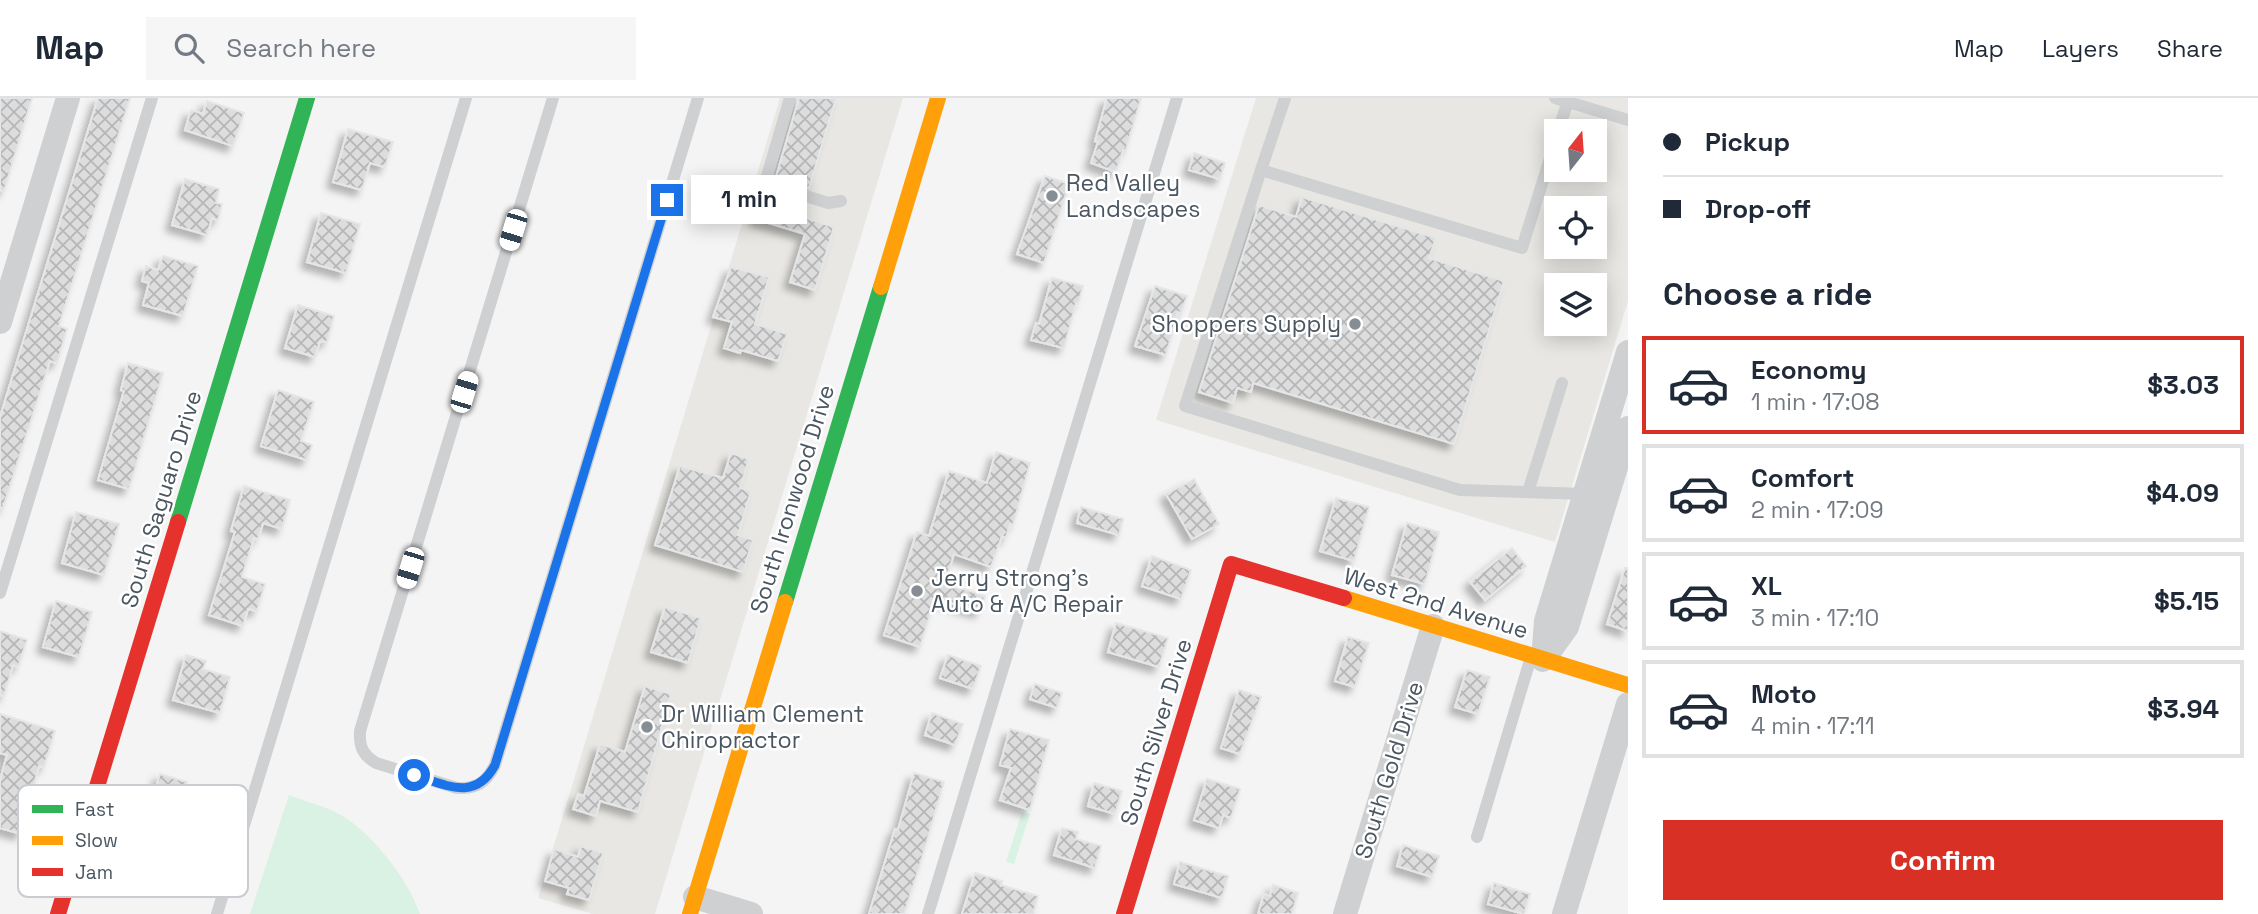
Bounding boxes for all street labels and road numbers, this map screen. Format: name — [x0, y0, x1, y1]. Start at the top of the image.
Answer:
street label: South Ironwood Drive — [743, 381, 841, 617]
street label: South Saguaro Drive — [114, 387, 208, 611]
street label: West 2nd Avenue — [1340, 561, 1532, 645]
street label: South Silver Drive — [1113, 635, 1199, 829]
street label: South Gold Drive — [1348, 678, 1430, 862]

